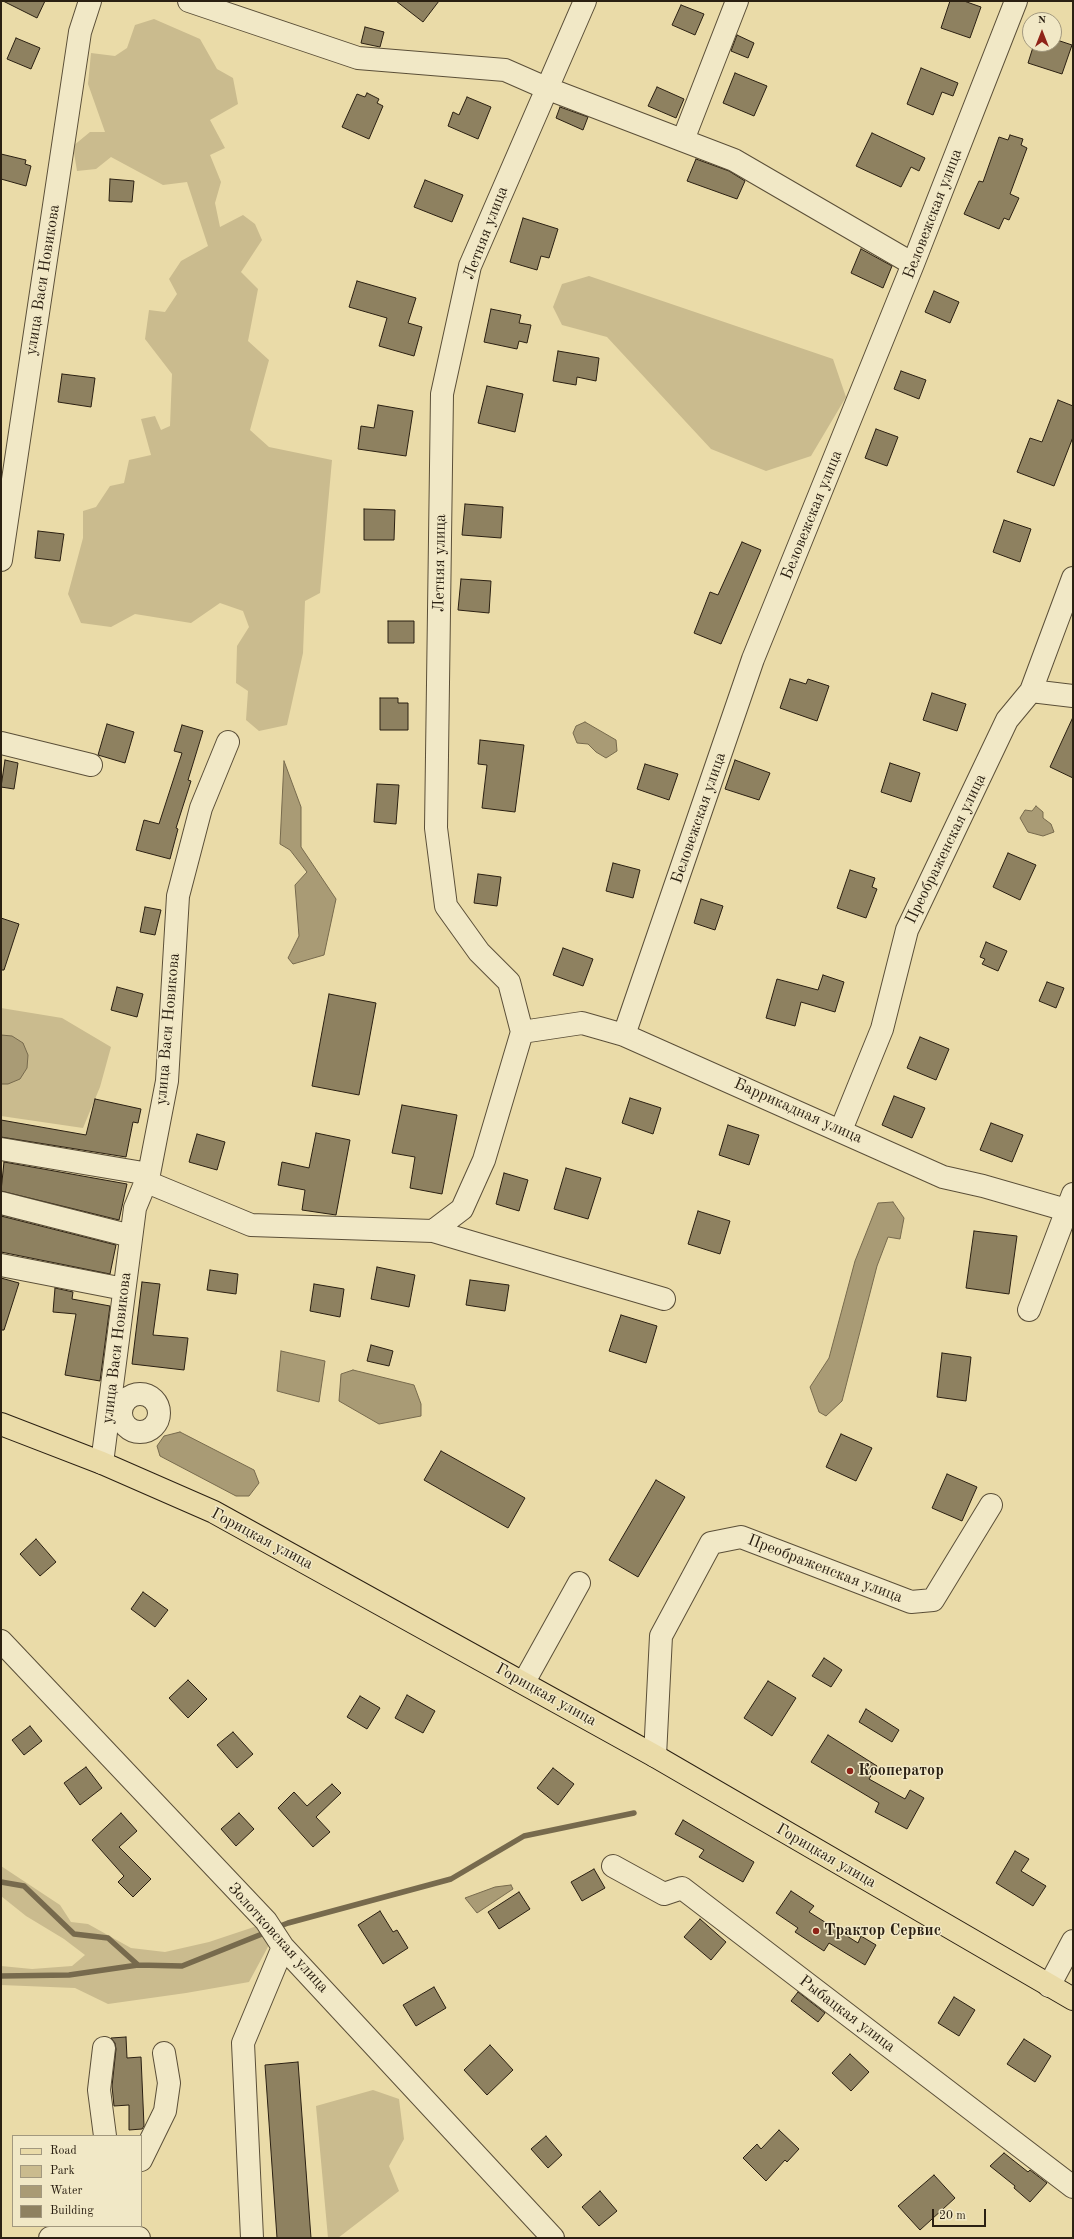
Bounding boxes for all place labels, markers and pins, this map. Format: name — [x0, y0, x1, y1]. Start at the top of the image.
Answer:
place label: Кооператор — [858, 1761, 944, 1781]
marker: Кооператор — [845, 1766, 855, 1776]
place label: Трактор Сервис — [824, 1921, 941, 1941]
marker: Трактор Сервис — [811, 1926, 821, 1936]

